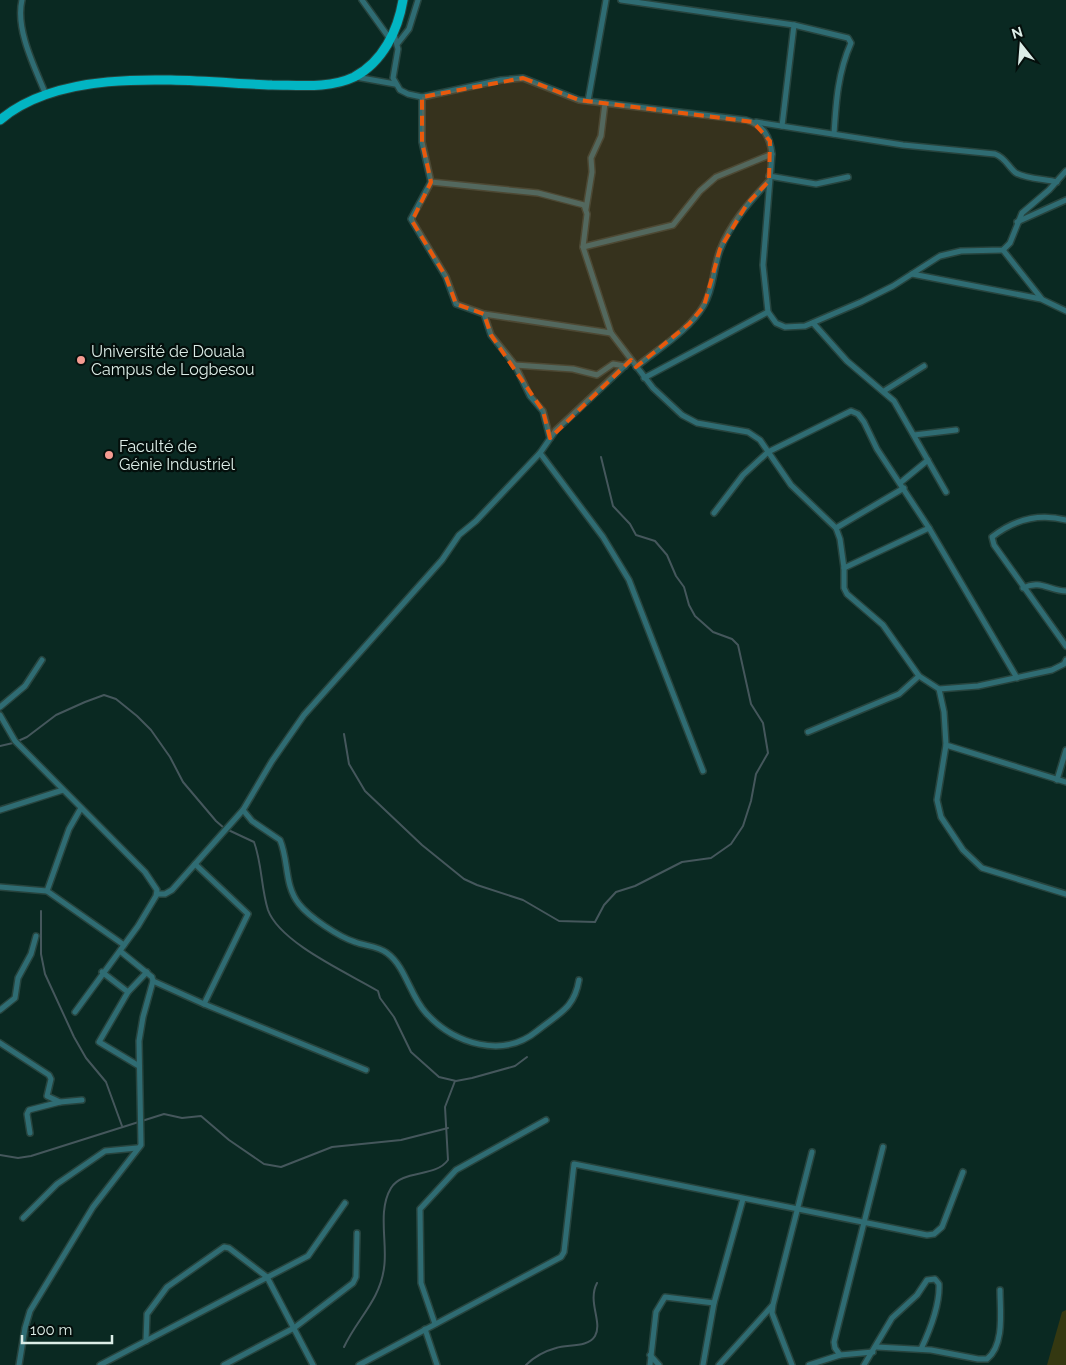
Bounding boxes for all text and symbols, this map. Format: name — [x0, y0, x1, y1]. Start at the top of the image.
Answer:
north arrow — [996, 20, 1046, 70]
text: N — [1010, 23, 1025, 42]
place label: Université de Douala Campus de Logbesou — [91, 342, 255, 379]
marker: Université de Douala Campus de Logbesou — [75, 354, 87, 366]
place label: Faculté de Génie Industriel — [119, 437, 235, 474]
marker: Faculté de Génie Industriel — [103, 449, 115, 461]
scale bar — [22, 1312, 112, 1344]
text: 100 m — [30, 1321, 72, 1339]

